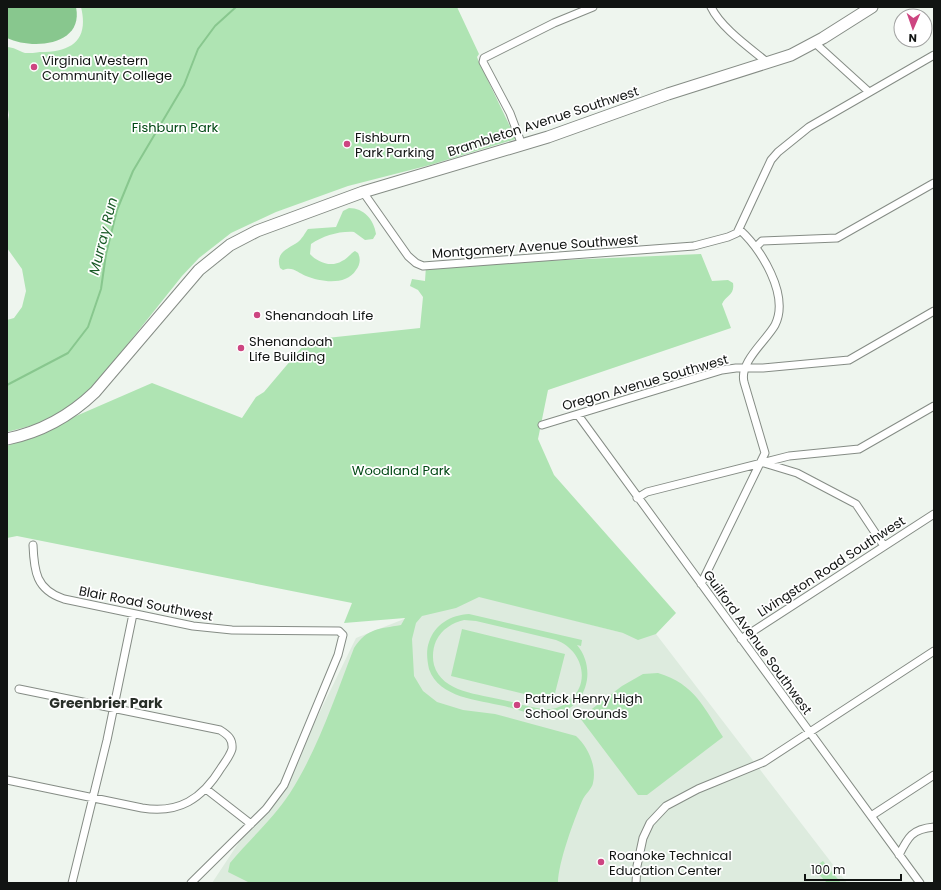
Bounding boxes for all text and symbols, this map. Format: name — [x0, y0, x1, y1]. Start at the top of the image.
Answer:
north arrow — [893, 8, 933, 48]
text: N — [908, 30, 917, 46]
place label: Virginia Western Community College — [42, 51, 172, 85]
marker: Virginia Western Community College — [29, 62, 39, 72]
street label: Brambleton Avenue Southwest — [445, 81, 641, 161]
park label: Fishburn Park — [132, 118, 219, 137]
place label: Fishburn Park Parking — [355, 128, 435, 162]
marker: Fishburn Park Parking — [342, 139, 352, 149]
water label: Murray Run — [84, 195, 122, 277]
street label: Montgomery Avenue Southwest — [431, 230, 639, 263]
place label: Shenandoah Life — [265, 306, 373, 325]
marker: Shenandoah Life — [252, 310, 262, 320]
place label: Shenandoah Life Building — [249, 332, 333, 366]
marker: Shenandoah Life Building — [236, 343, 246, 353]
street label: Oregon Avenue Southwest — [560, 350, 731, 415]
park label: Woodland Park — [352, 461, 451, 480]
street label: Livingston Road Southwest — [754, 511, 909, 621]
street label: Guilford Avenue Southwest — [699, 566, 817, 719]
street label: Blair Road Southwest — [77, 581, 215, 626]
place label: Patrick Henry High School Grounds — [525, 689, 642, 723]
district label: Greenbrier Park — [49, 693, 163, 713]
marker: Patrick Henry High School Grounds — [512, 700, 522, 710]
place label: Roanoke Technical Education Center — [609, 846, 732, 880]
scale bar — [805, 856, 901, 882]
marker: Roanoke Technical Education Center — [596, 857, 606, 867]
text: 100 m — [811, 861, 845, 878]

